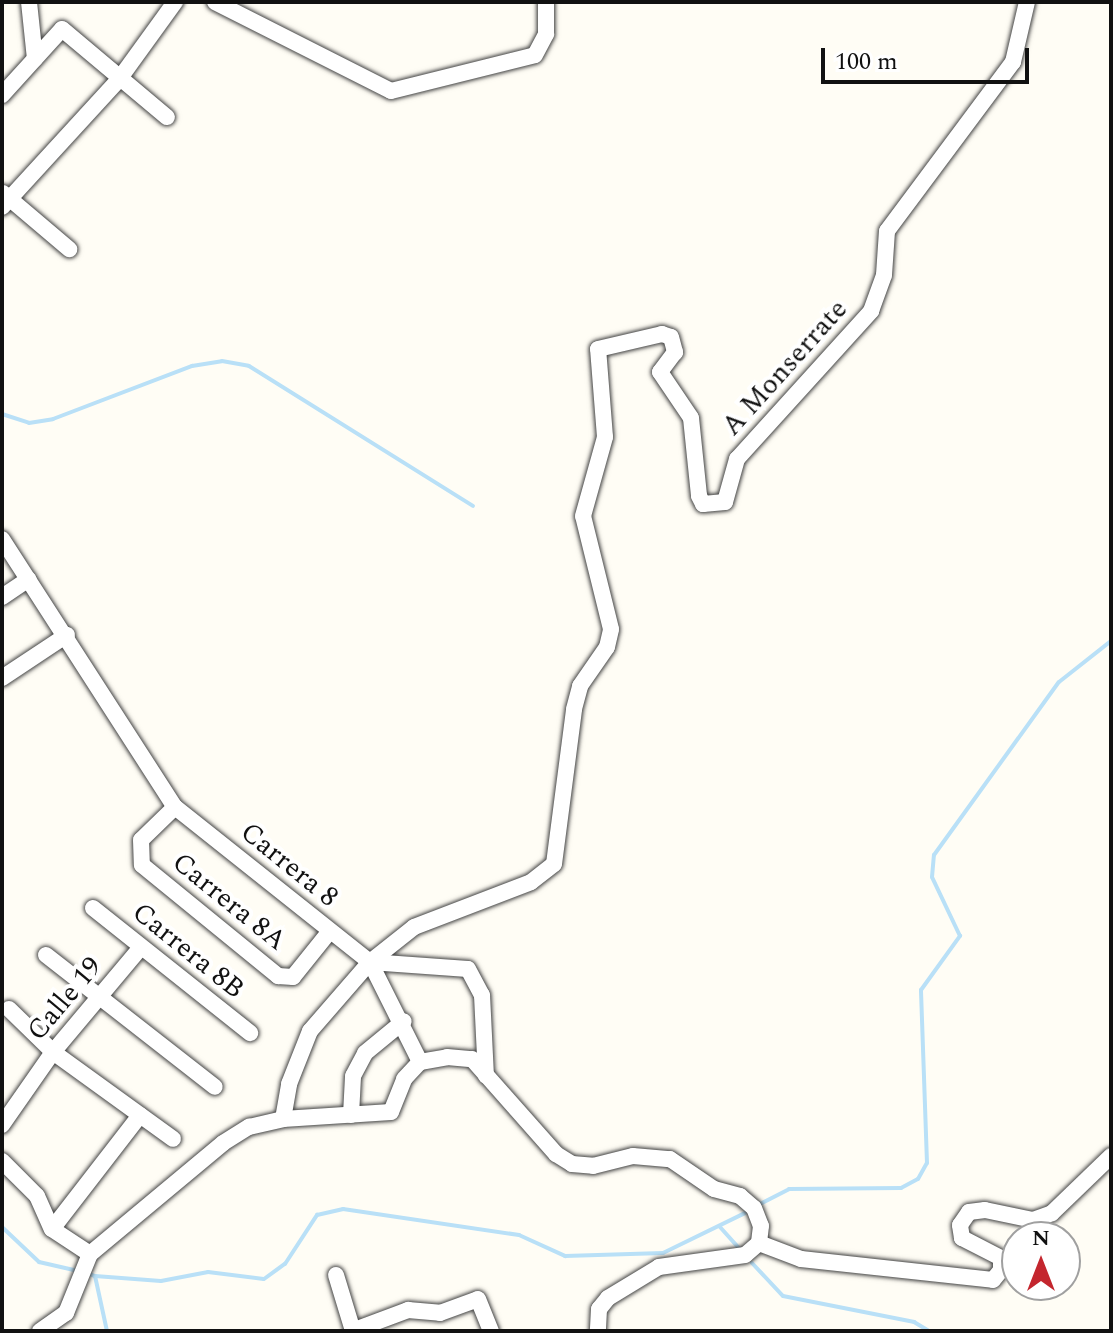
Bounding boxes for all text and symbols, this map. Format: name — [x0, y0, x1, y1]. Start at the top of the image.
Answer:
scale bar — [825, 32, 1033, 82]
text: 100 m — [835, 44, 898, 80]
street label: A Monserrate — [715, 293, 855, 443]
street label: Carrera 8 — [233, 815, 345, 915]
street label: Carrera 8A — [165, 846, 293, 958]
street label: Carrera 8B — [125, 896, 251, 1006]
street label: Calle 19 — [20, 950, 110, 1048]
north arrow — [1001, 1221, 1081, 1301]
text: N — [1032, 1222, 1050, 1255]

